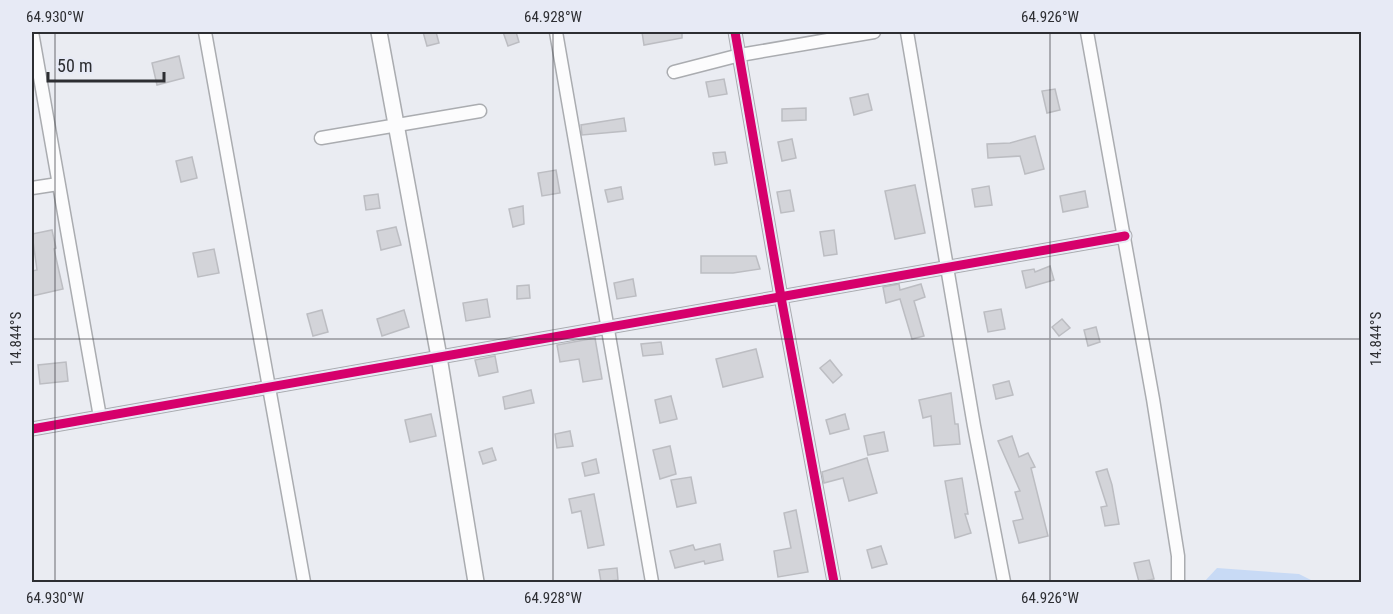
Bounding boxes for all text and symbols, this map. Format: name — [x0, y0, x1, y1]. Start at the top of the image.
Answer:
text: 64.930°W — [26, 8, 85, 26]
text: 64.928°W — [524, 8, 583, 26]
text: 64.926°W — [1021, 8, 1080, 26]
scale bar — [48, 45, 164, 83]
text: 50 m — [57, 55, 92, 76]
text: 14.844°S — [7, 312, 25, 366]
text: 14.844°S — [1367, 312, 1385, 366]
text: 64.930°W — [26, 589, 85, 607]
text: 64.928°W — [524, 589, 583, 607]
text: 64.926°W — [1021, 589, 1080, 607]

